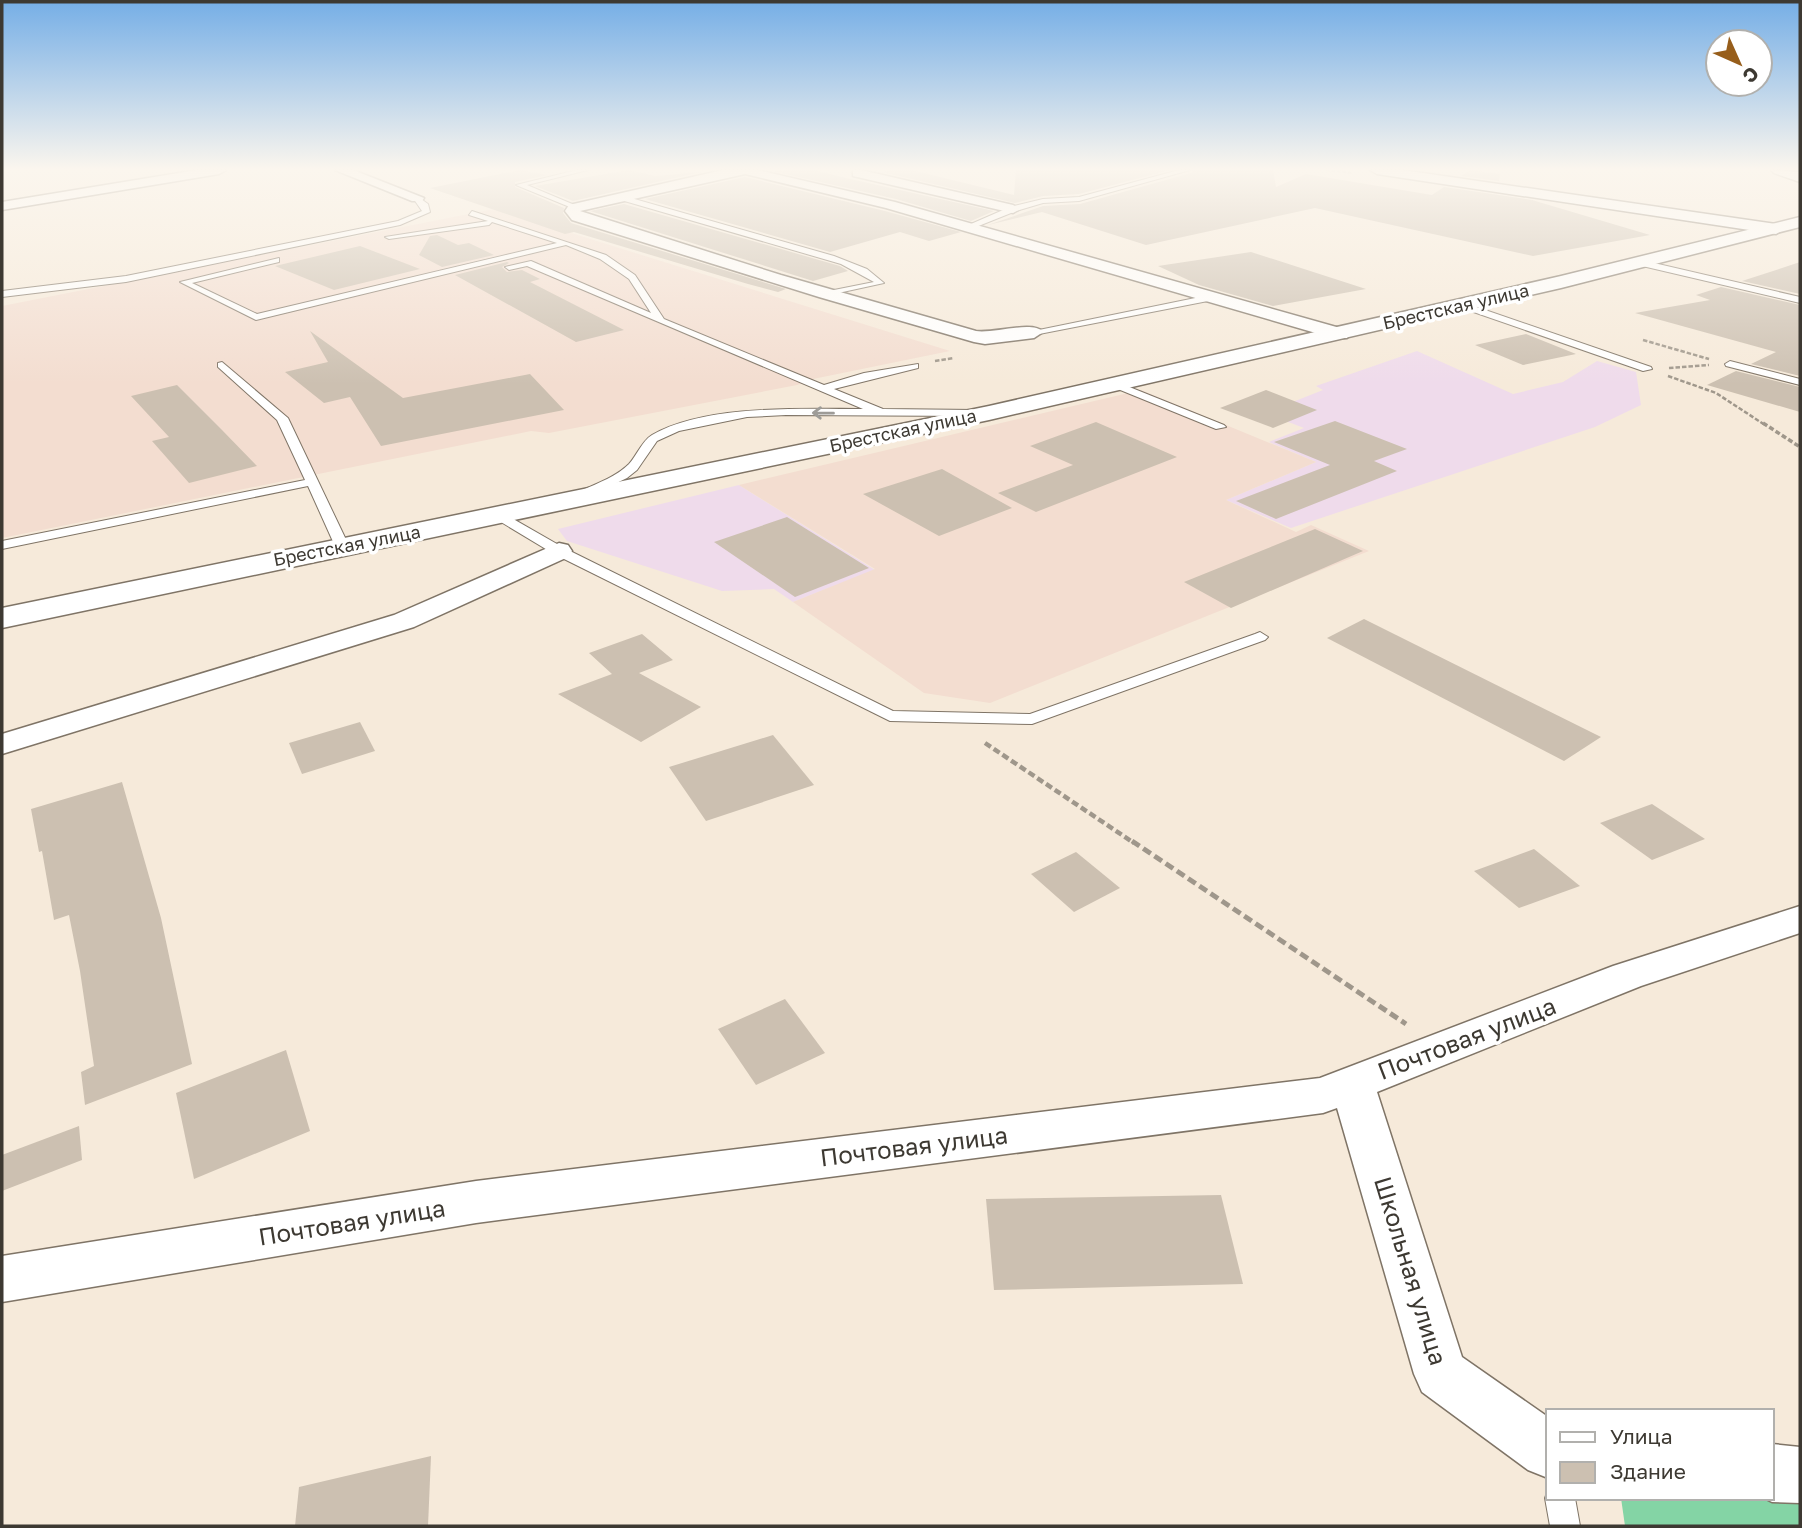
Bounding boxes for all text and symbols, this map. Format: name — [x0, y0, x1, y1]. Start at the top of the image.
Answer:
north arrow — [1704, 28, 1774, 98]
text: С — [1738, 62, 1764, 88]
street label: Брестская улица — [1380, 278, 1531, 334]
street label: Брестская улица — [827, 404, 978, 456]
one-way arrow — [811, 406, 834, 420]
street label: Брестская улица — [271, 520, 422, 570]
street label: Почтовая улица — [1373, 990, 1560, 1085]
street label: Почтовая улица — [818, 1120, 1009, 1171]
street label: Школьная улица — [1369, 1173, 1454, 1368]
street label: Почтовая улица — [256, 1192, 447, 1251]
legend — [1546, 1409, 1774, 1500]
text: Улица — [1610, 1423, 1673, 1449]
text: Здание — [1610, 1458, 1686, 1484]

